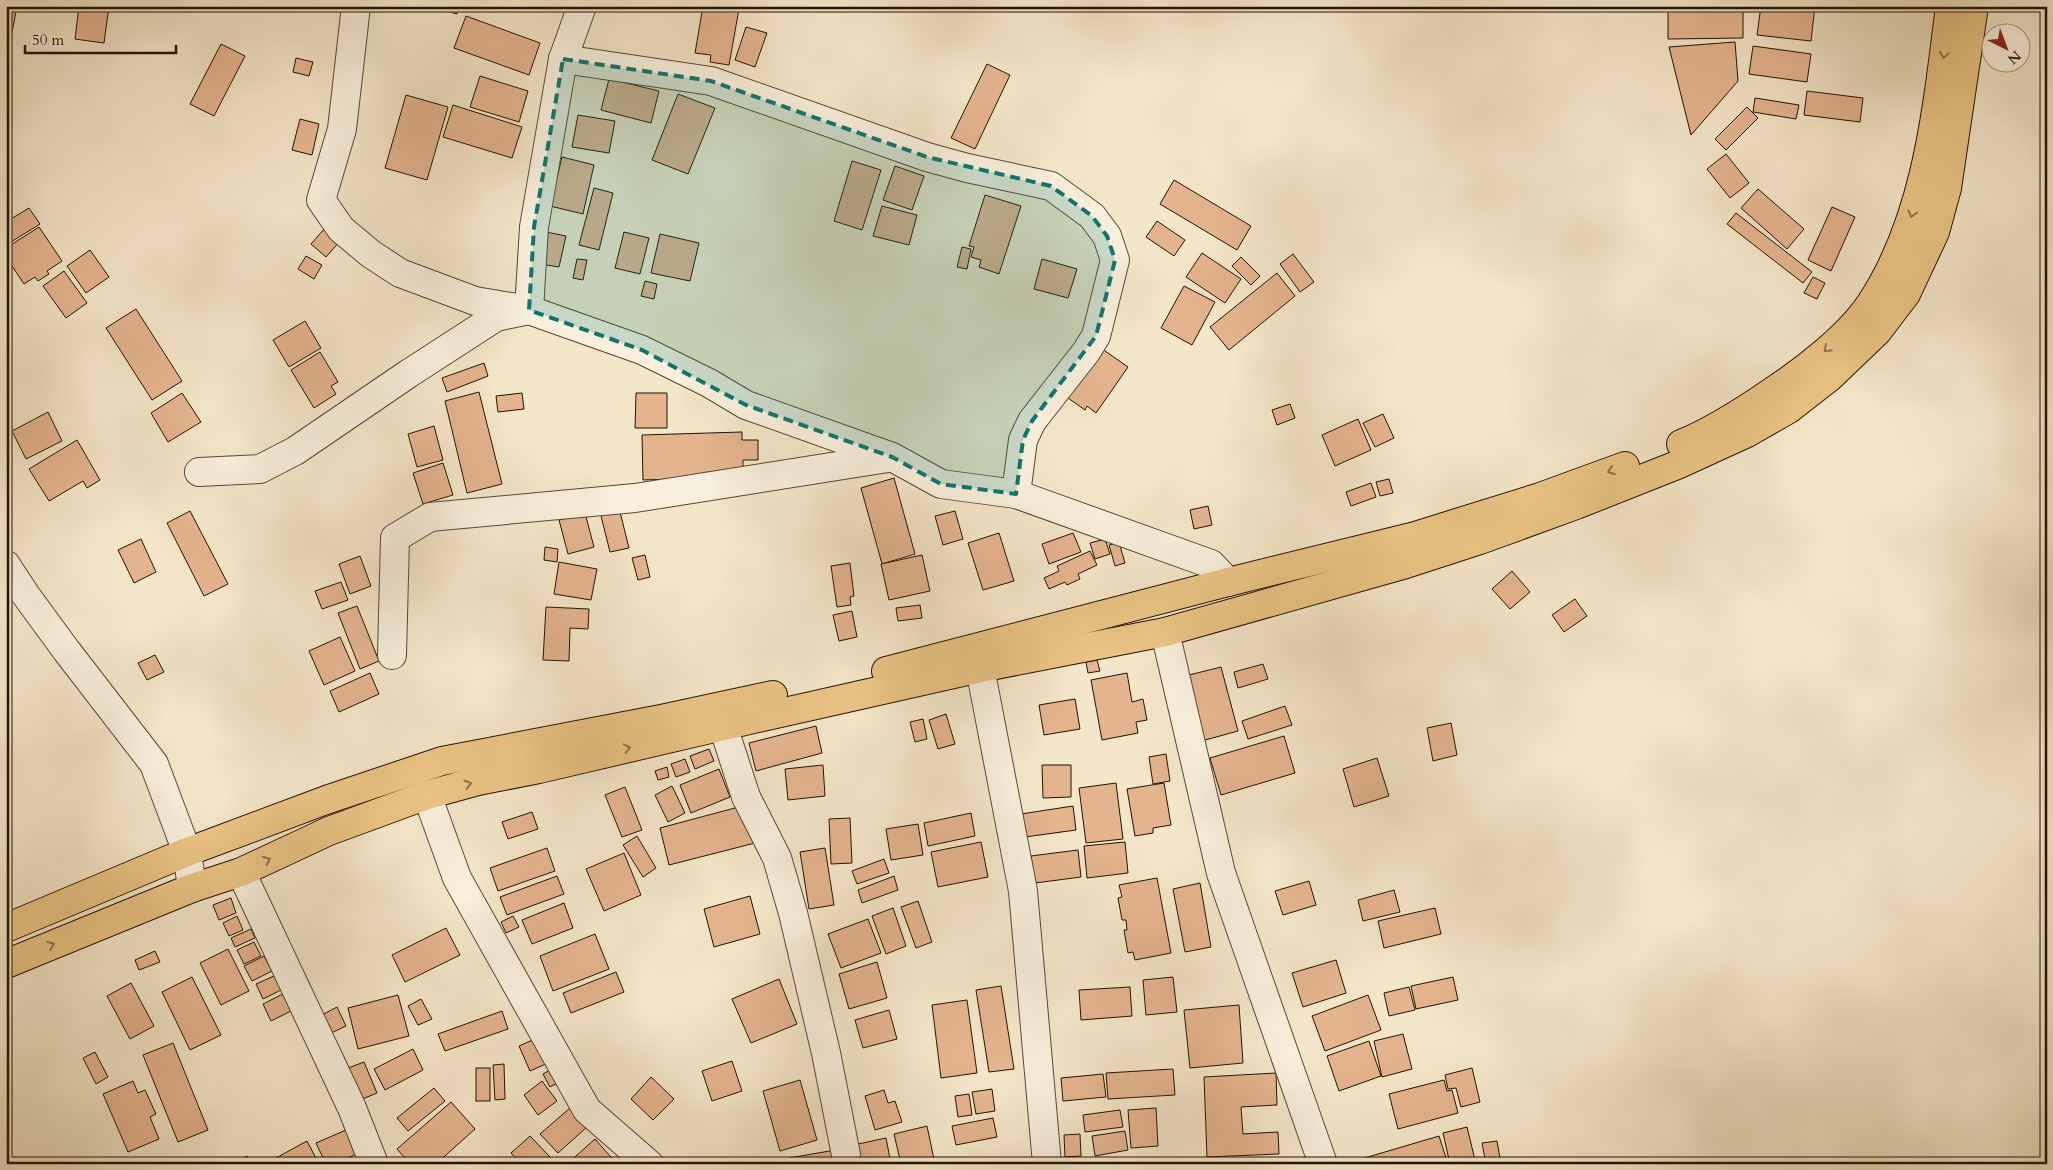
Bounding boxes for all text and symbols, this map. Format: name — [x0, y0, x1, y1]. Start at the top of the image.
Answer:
scale bar — [25, 22, 176, 54]
north arrow — [1980, 22, 2030, 72]
text: 50 m — [32, 30, 64, 50]
text: N — [2003, 46, 2025, 68]
one-way arrow — [1939, 51, 1950, 59]
one-way arrow — [1907, 209, 1918, 218]
one-way arrow — [1824, 343, 1833, 352]
one-way arrow — [1607, 465, 1616, 475]
one-way arrow — [622, 743, 631, 754]
one-way arrow — [463, 779, 472, 789]
one-way arrow — [262, 855, 271, 866]
one-way arrow — [46, 941, 55, 952]

